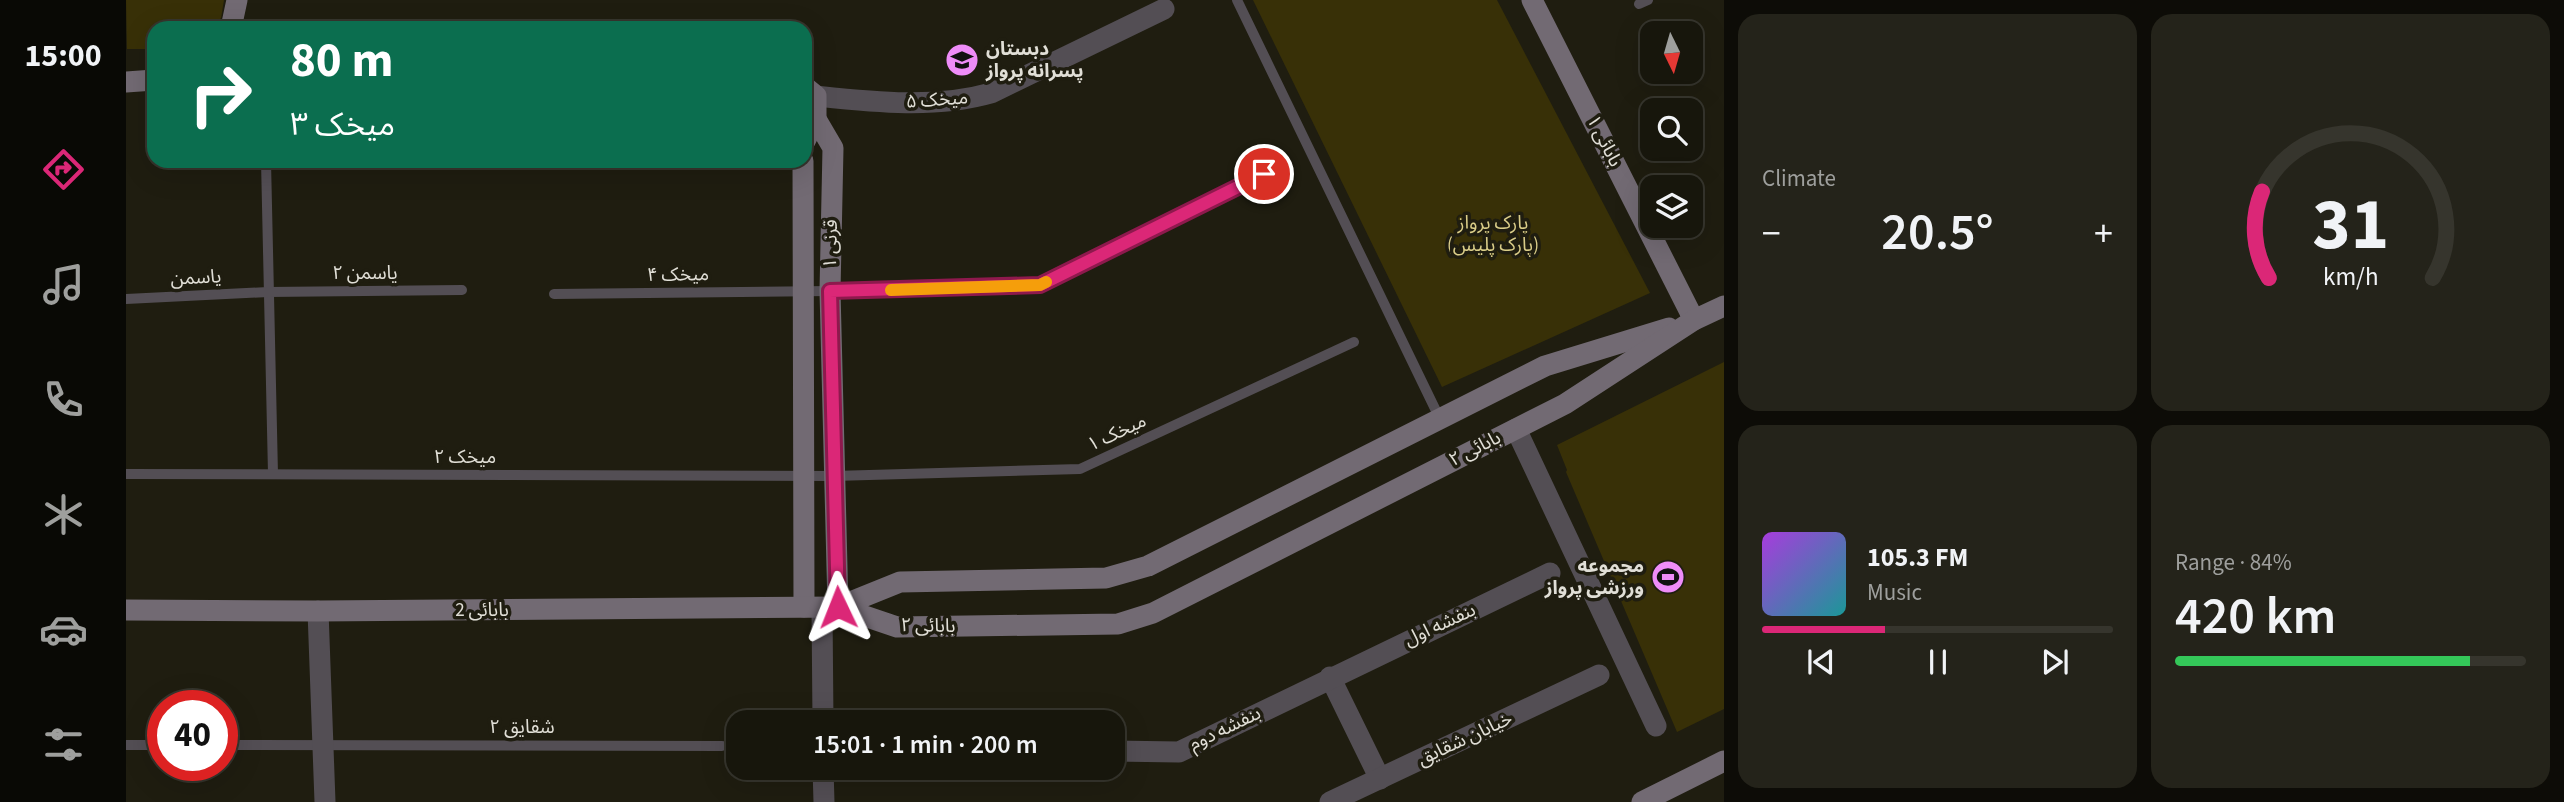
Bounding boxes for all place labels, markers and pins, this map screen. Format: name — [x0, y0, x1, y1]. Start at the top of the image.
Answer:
place label: دبستان پسرانه پرواز — [985, 36, 1084, 85]
school or university icon: دبستان پسرانه پرواز — [943, 41, 981, 79]
pin — [1234, 144, 1294, 204]
place label: مجموعه ورزشی پرواز — [1544, 553, 1644, 602]
sports icon: مجموعه ورزشی پرواز — [1649, 558, 1687, 596]

